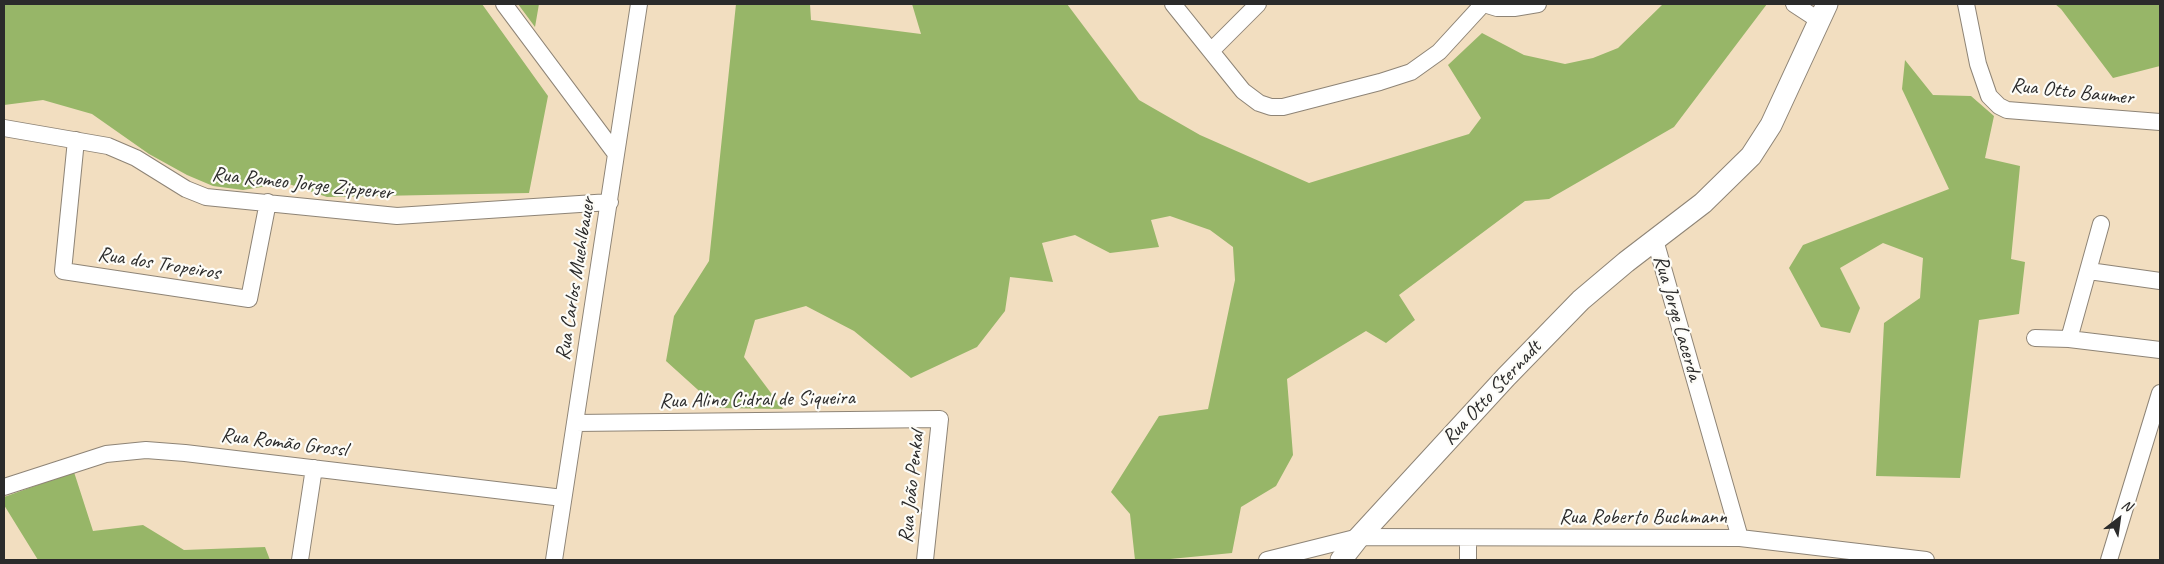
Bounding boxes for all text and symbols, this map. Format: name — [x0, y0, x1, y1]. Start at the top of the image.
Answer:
street label: Rua Otto Baumer — [2009, 73, 2135, 111]
street label: Rua Romeo Jorge Zipperer — [210, 162, 394, 206]
street label: Rua Carlos Muehlbauer — [551, 196, 601, 362]
street label: Rua dos Tropeiros — [96, 242, 222, 286]
street label: Rua Jorge Lacerda — [1647, 252, 1707, 384]
street label: Rua Otto Sternadt — [1437, 335, 1547, 451]
street label: Rua Alino Cidral de Siqueira — [659, 386, 855, 414]
street label: Rua Romão Grossl — [219, 423, 349, 463]
street label: Rua João Penkal — [894, 430, 930, 544]
north arrow — [2094, 494, 2144, 544]
text: N — [2119, 496, 2135, 515]
street label: Rua Roberto Buchmann — [1559, 504, 1727, 530]

